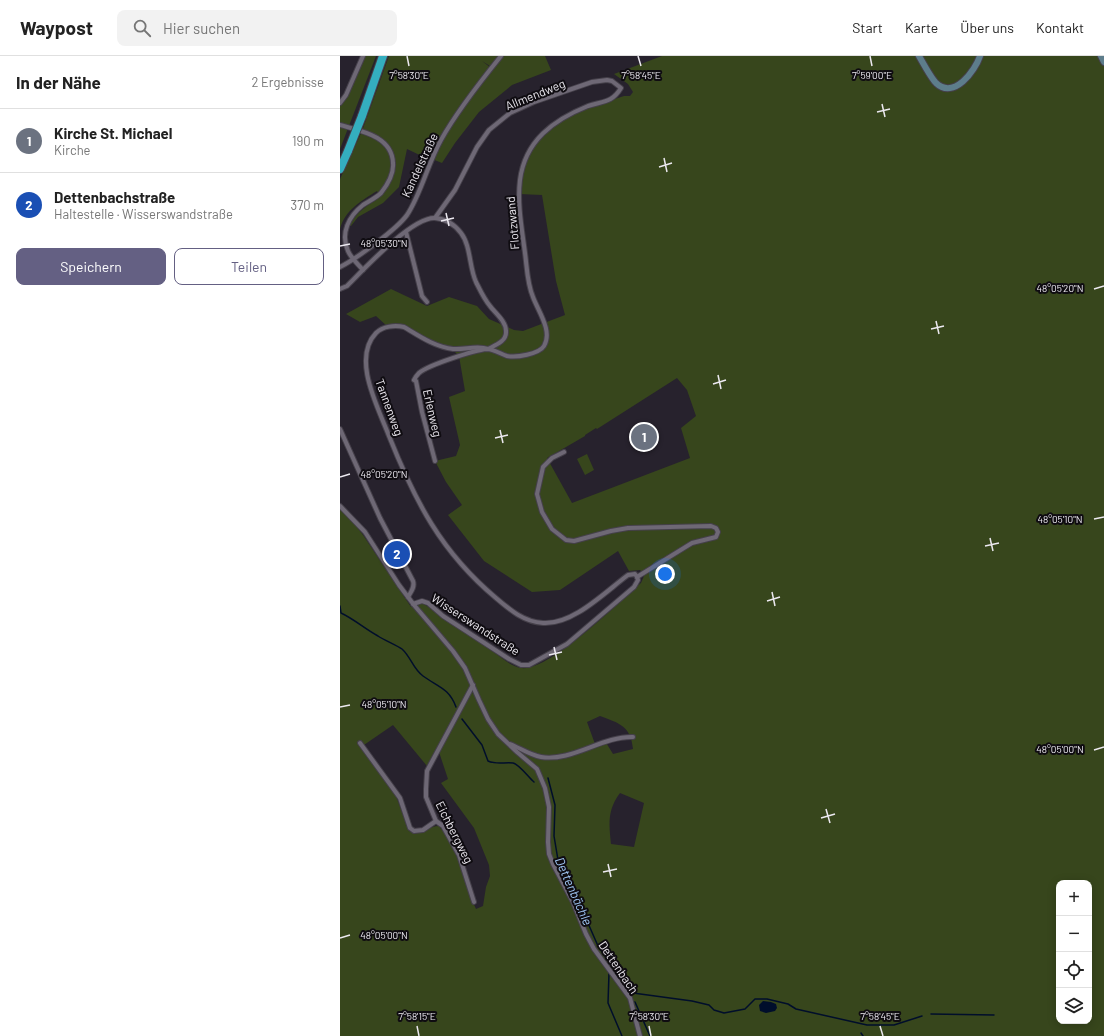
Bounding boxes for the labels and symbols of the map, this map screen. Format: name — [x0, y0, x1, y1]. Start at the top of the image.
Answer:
text: 7°58'30"E — [389, 69, 429, 81]
text: 7°58'45"E — [621, 69, 661, 81]
text: 7°59'00"E — [852, 69, 892, 81]
street label: Allmendweg — [503, 76, 567, 112]
street label: Kandelstraße — [398, 131, 440, 199]
street label: Flotzwand — [503, 196, 521, 250]
text: 48°05'30"N — [361, 237, 407, 249]
text: 48°05'20"N — [1036, 282, 1084, 294]
street label: Tannenweg — [373, 377, 407, 437]
street label: Erlenweg — [421, 388, 445, 438]
pin: 1 — [631, 422, 657, 452]
text: 48°05'20"N — [360, 468, 408, 480]
text: 48°05'10"N — [1037, 513, 1083, 525]
pin: 2 — [384, 539, 410, 569]
your location — [655, 564, 675, 584]
street label: Wisserswandstraße — [429, 590, 523, 658]
text: 48°05'10"N — [361, 698, 407, 710]
text: 48°05'00"N — [1036, 743, 1084, 755]
street label: Eichbergweg — [433, 799, 477, 865]
water label: Dettenbächle — [552, 854, 596, 928]
text: 48°05'00"N — [360, 929, 408, 941]
street label: Dettenbach — [596, 938, 642, 996]
text: 7°58'15"E — [398, 1010, 436, 1022]
text: 7°58'30"E — [629, 1010, 669, 1022]
text: 7°58'45"E — [860, 1010, 900, 1022]

